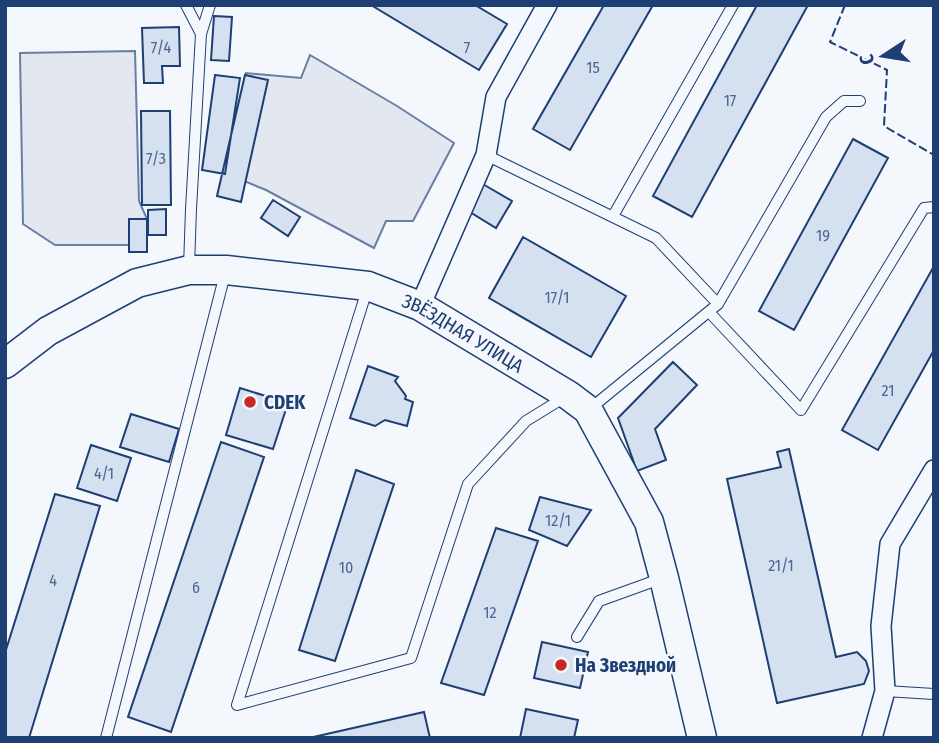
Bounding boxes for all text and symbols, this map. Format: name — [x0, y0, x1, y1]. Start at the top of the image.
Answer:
north arrow — [848, 21, 918, 91]
house number: 7/4 — [151, 38, 171, 57]
house number: 7 — [464, 38, 471, 57]
text: С — [855, 52, 879, 67]
house number: 15 — [586, 58, 600, 77]
house number: 17 — [724, 91, 737, 110]
house number: 7/3 — [146, 149, 166, 168]
house number: 19 — [816, 226, 830, 245]
house number: 17/1 — [545, 288, 569, 307]
street label: ЗВЁЗДНАЯ УЛИЦА — [399, 289, 528, 377]
house number: 21 — [882, 381, 894, 400]
place label: CDEK — [264, 391, 306, 414]
marker: CDEK — [242, 394, 258, 410]
house number: 4/1 — [94, 464, 114, 483]
house number: 12/1 — [545, 511, 571, 530]
house number: 21/1 — [768, 556, 794, 575]
house number: 10 — [339, 558, 353, 577]
house number: 4 — [49, 571, 57, 590]
house number: 6 — [192, 578, 200, 597]
house number: 12 — [483, 603, 497, 622]
place label: На Звездной — [575, 654, 676, 677]
marker: На Звездной — [553, 657, 569, 673]

